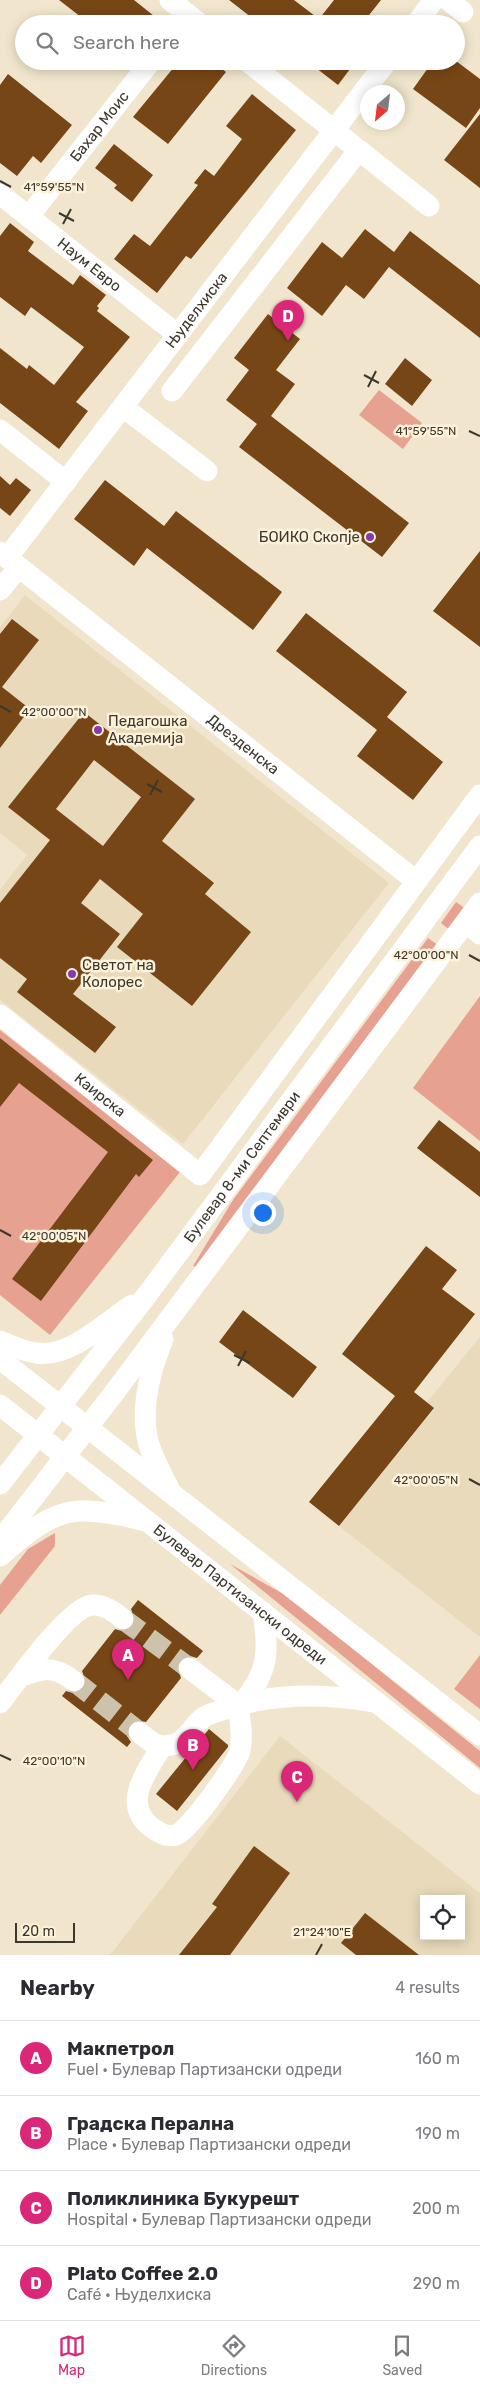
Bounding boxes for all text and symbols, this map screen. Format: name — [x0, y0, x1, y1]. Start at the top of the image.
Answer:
search box — [15, 15, 465, 70]
icon: search — [33, 29, 61, 57]
text: Search here — [73, 31, 180, 54]
north arrow — [360, 85, 405, 130]
street label: Бахар Моис — [66, 88, 133, 165]
text: 41°59'55"N — [24, 180, 84, 194]
street label: Наум Евро — [54, 234, 125, 296]
street label: Њуделхиска — [162, 269, 231, 352]
pin: D — [272, 300, 304, 341]
text: 41°59'55"N — [396, 424, 456, 438]
place label: БОИКО Скопје — [259, 528, 360, 546]
marker: БОИКО Скопје — [364, 531, 376, 543]
text: 42°00'00"N — [21, 705, 87, 719]
street label: Дрезденска — [204, 710, 283, 778]
place label: Педагошка Академија — [108, 712, 187, 747]
marker: Педагошка Академија — [92, 724, 104, 736]
text: 42°00'00"N — [393, 948, 459, 962]
place label: Светот на Колорес — [82, 956, 154, 991]
marker: Светот на Колорес — [66, 968, 78, 980]
street label: Каирска — [71, 1069, 129, 1121]
street label: Булевар 8-ми Септември — [180, 1088, 304, 1246]
your location — [250, 1200, 276, 1226]
text: 42°00'05"N — [22, 1229, 86, 1243]
text: 42°00'05"N — [394, 1473, 458, 1487]
street label: Булевар Партизански одреди — [150, 1521, 331, 1669]
pin: A — [112, 1639, 144, 1680]
pin: B — [177, 1729, 209, 1770]
text: 42°00'10"N — [23, 1754, 85, 1768]
pin: C — [281, 1761, 313, 1802]
map controls — [420, 1895, 465, 1940]
button: locate — [420, 1895, 465, 1940]
scale bar — [15, 1920, 75, 1943]
text: 20 m — [22, 1923, 55, 1940]
text: 21°24'10"E — [293, 1925, 351, 1939]
text: Nearby — [20, 1975, 95, 2000]
text: 4 results — [395, 1978, 460, 1997]
text: Макпетрол — [67, 2037, 174, 2060]
text: A — [30, 2049, 42, 2068]
text: 160 m — [415, 2049, 460, 2068]
text: Fuel · Булевар Партизански одреди — [67, 2060, 342, 2079]
text: Градска Перална — [67, 2112, 234, 2135]
text: B — [30, 2124, 42, 2143]
text: 190 m — [415, 2124, 460, 2143]
text: Place · Булевар Партизански одреди — [67, 2135, 351, 2154]
text: Поликлиника Букурешт — [67, 2187, 299, 2210]
text: C — [30, 2199, 42, 2218]
text: 200 m — [412, 2199, 460, 2218]
text: Hospital · Булевар Партизански одреди — [67, 2210, 371, 2229]
text: Plato Coffee 2.0 — [67, 2262, 218, 2285]
text: D — [30, 2274, 42, 2293]
text: 290 m — [413, 2274, 460, 2293]
text: Café · Њуделхиска — [67, 2285, 211, 2304]
tab: Map — [58, 2332, 86, 2379]
tab: Directions — [201, 2332, 267, 2379]
tab: Saved — [382, 2332, 422, 2379]

